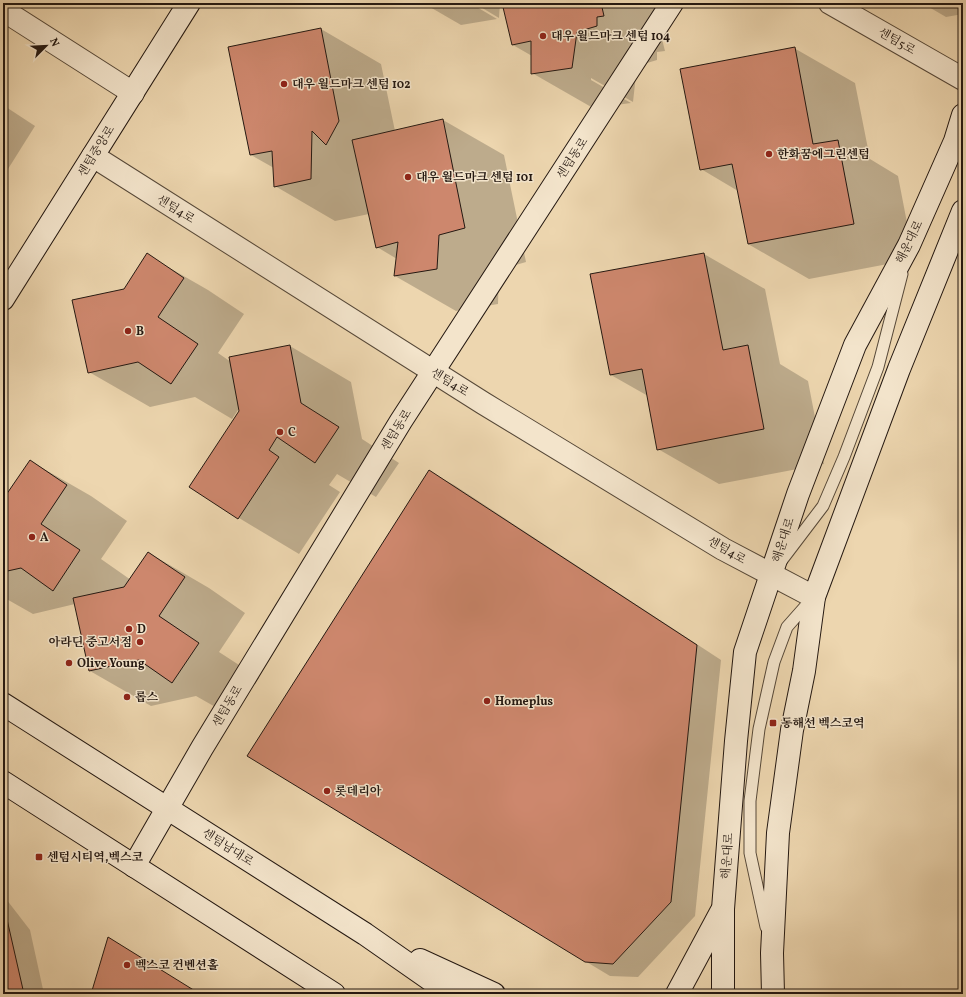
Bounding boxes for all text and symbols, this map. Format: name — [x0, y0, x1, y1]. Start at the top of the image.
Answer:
street label: 센텀5로 — [875, 25, 918, 59]
north arrow — [26, 26, 66, 66]
place label: 대우 월드마크 센텀 104 — [551, 29, 670, 45]
marker: 대우 월드마크 센텀 104 — [538, 31, 548, 41]
text: N — [45, 36, 62, 49]
place label: 대우 월드마크 센텀 102 — [292, 77, 410, 93]
marker: 대우 월드마크 센텀 102 — [279, 79, 289, 89]
street label: 센텀중앙로 — [75, 122, 119, 180]
street label: 센텀동로 — [554, 134, 592, 182]
place label: 한화꿈에그린센텀 — [777, 147, 870, 163]
marker: 한화꿈에그린센텀 — [764, 149, 774, 159]
place label: 대우 월드마크 센텀 101 — [416, 170, 533, 186]
marker: 대우 월드마크 센텀 101 — [403, 172, 413, 182]
street label: 센텀4로 — [153, 192, 198, 228]
street label: 해운대로 — [893, 218, 927, 267]
place label: B — [136, 324, 144, 340]
marker: B — [123, 326, 133, 336]
street label: 센텀4로 — [427, 365, 472, 401]
street label: 센텀동로 — [378, 406, 416, 454]
place label: C — [288, 425, 296, 441]
marker: C — [275, 427, 285, 437]
street label: 해운대로 — [769, 515, 799, 565]
place label: A — [40, 530, 49, 546]
marker: A — [27, 532, 37, 542]
street label: 센텀4로 — [704, 533, 749, 568]
place label: D — [137, 622, 146, 638]
marker: D — [124, 624, 134, 634]
place label: 아라딘 중고서점 — [48, 635, 132, 651]
marker: 아라딘 중고서점 — [135, 637, 145, 647]
place label: Olive Young — [77, 656, 145, 672]
marker: Olive Young — [64, 658, 74, 668]
street label: 센텀동로 — [209, 682, 247, 731]
place label: 롭스 — [135, 690, 159, 706]
marker: 롭스 — [122, 692, 132, 702]
place label: Homeplus — [495, 694, 554, 710]
marker: Homeplus — [482, 696, 492, 706]
place label: 동해선 벡스코역 — [781, 716, 865, 732]
marker: 동해선 벡스코역 — [768, 718, 778, 728]
place label: 롯데리아 — [335, 784, 382, 800]
marker: 롯데리아 — [322, 786, 332, 796]
street label: 센텀남대로 — [199, 825, 256, 871]
street label: 해운대로 — [718, 832, 738, 880]
place label: 센텀시티역,벡스코 — [47, 850, 144, 866]
marker: 센텀시티역,벡스코 — [34, 852, 44, 862]
place label: 벡스코 컨벤션홀 — [135, 958, 219, 974]
marker: 벡스코 컨벤션홀 — [122, 960, 132, 970]

